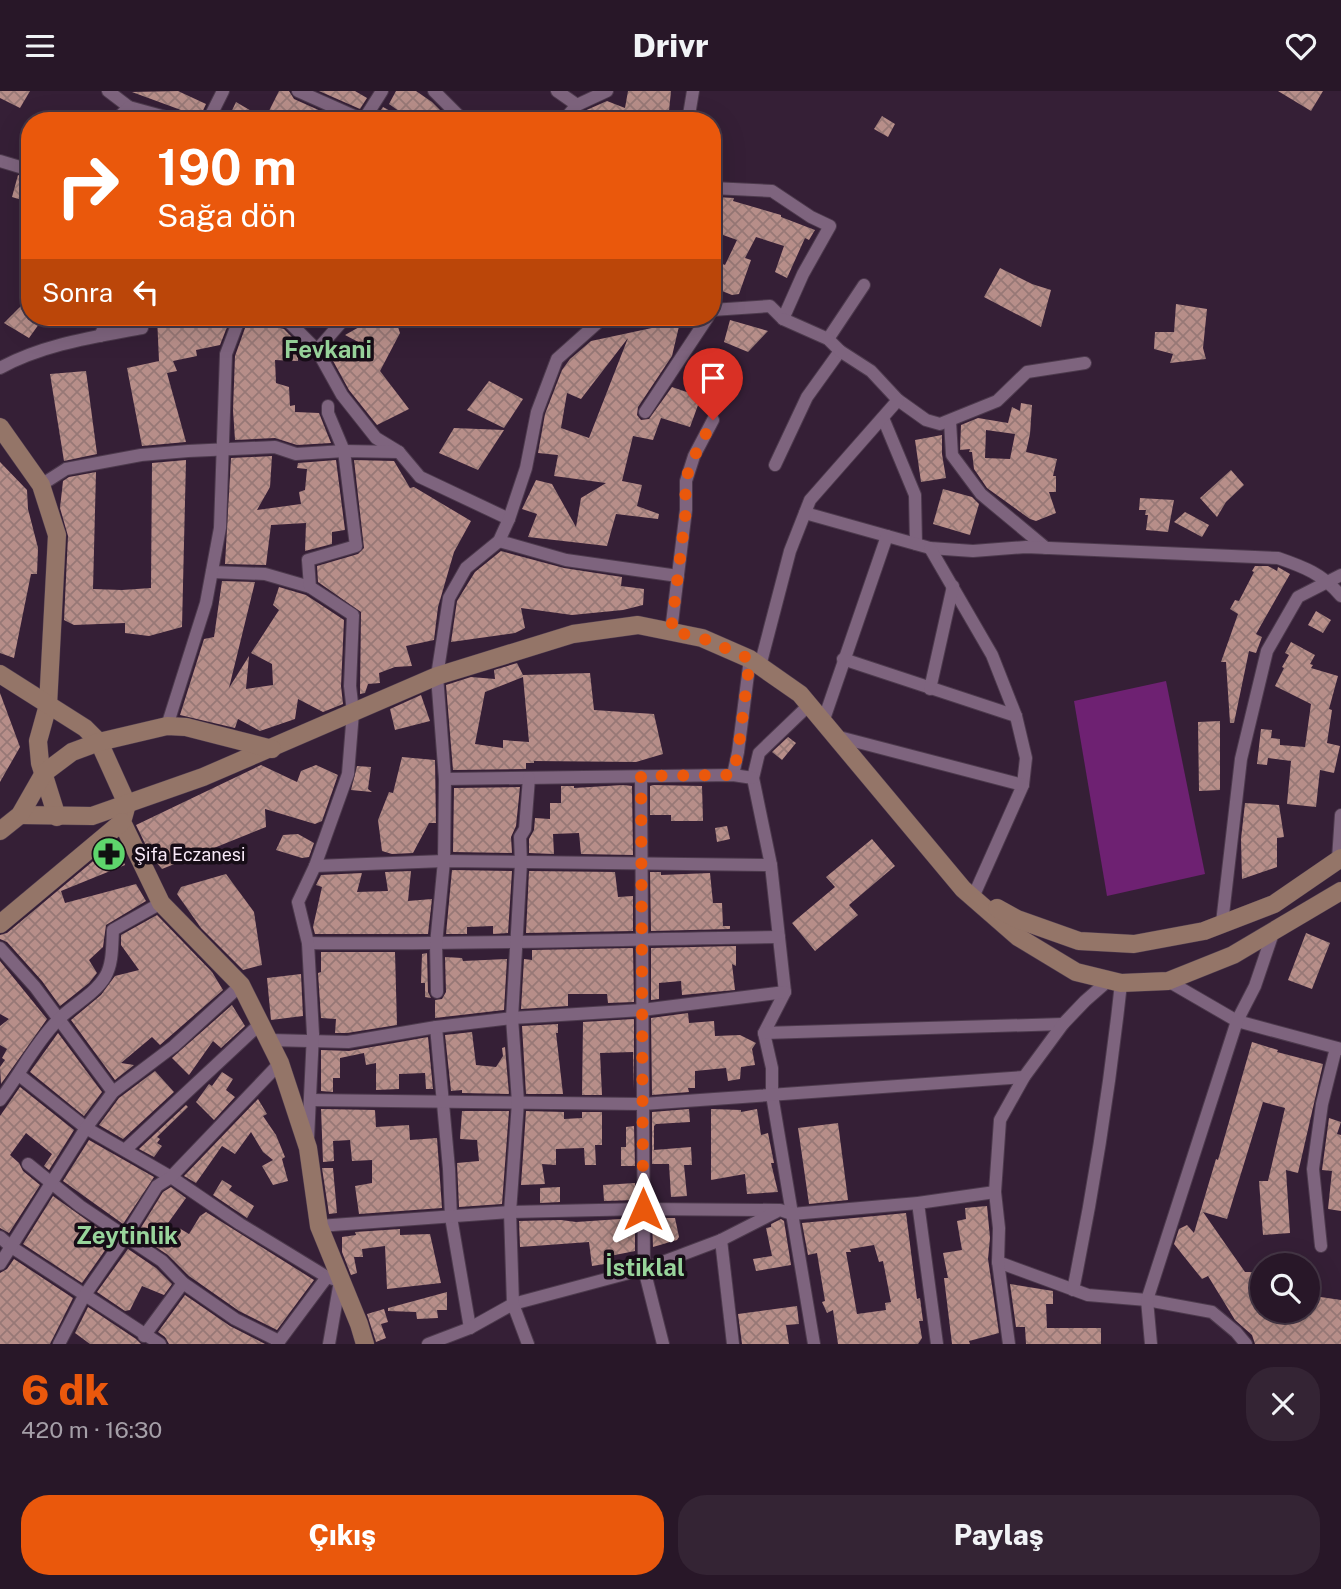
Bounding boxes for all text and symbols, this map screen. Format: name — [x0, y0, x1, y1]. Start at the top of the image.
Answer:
icon: menu — [21, 27, 59, 65]
text: Drivr — [632, 27, 709, 64]
icon: heart — [1282, 27, 1320, 65]
text: 190 m — [157, 138, 297, 196]
icon: right — [42, 140, 133, 231]
text: Sağa dön — [157, 197, 296, 234]
icon: left — [127, 273, 165, 311]
text: Sonra — [42, 277, 113, 308]
district label: Fevkani — [284, 335, 372, 363]
pin — [683, 348, 743, 420]
icon: arrive — [694, 359, 732, 397]
pharmacy icon: Şifa Eczanesi — [90, 835, 128, 873]
place label: Şifa Eczanesi — [134, 844, 245, 865]
position arrow — [606, 1172, 680, 1246]
district label: Zeytinlik — [76, 1221, 178, 1249]
district label: İstiklal — [605, 1253, 685, 1281]
map controls — [1250, 1253, 1320, 1323]
button: search — [1250, 1253, 1320, 1323]
text: 6 dk — [21, 1365, 109, 1414]
button: close — [1246, 1367, 1320, 1441]
text: 420 m · 16:30 — [21, 1416, 162, 1443]
button: Çıkış — [21, 1495, 664, 1575]
button: Paylaş — [678, 1495, 1320, 1575]

